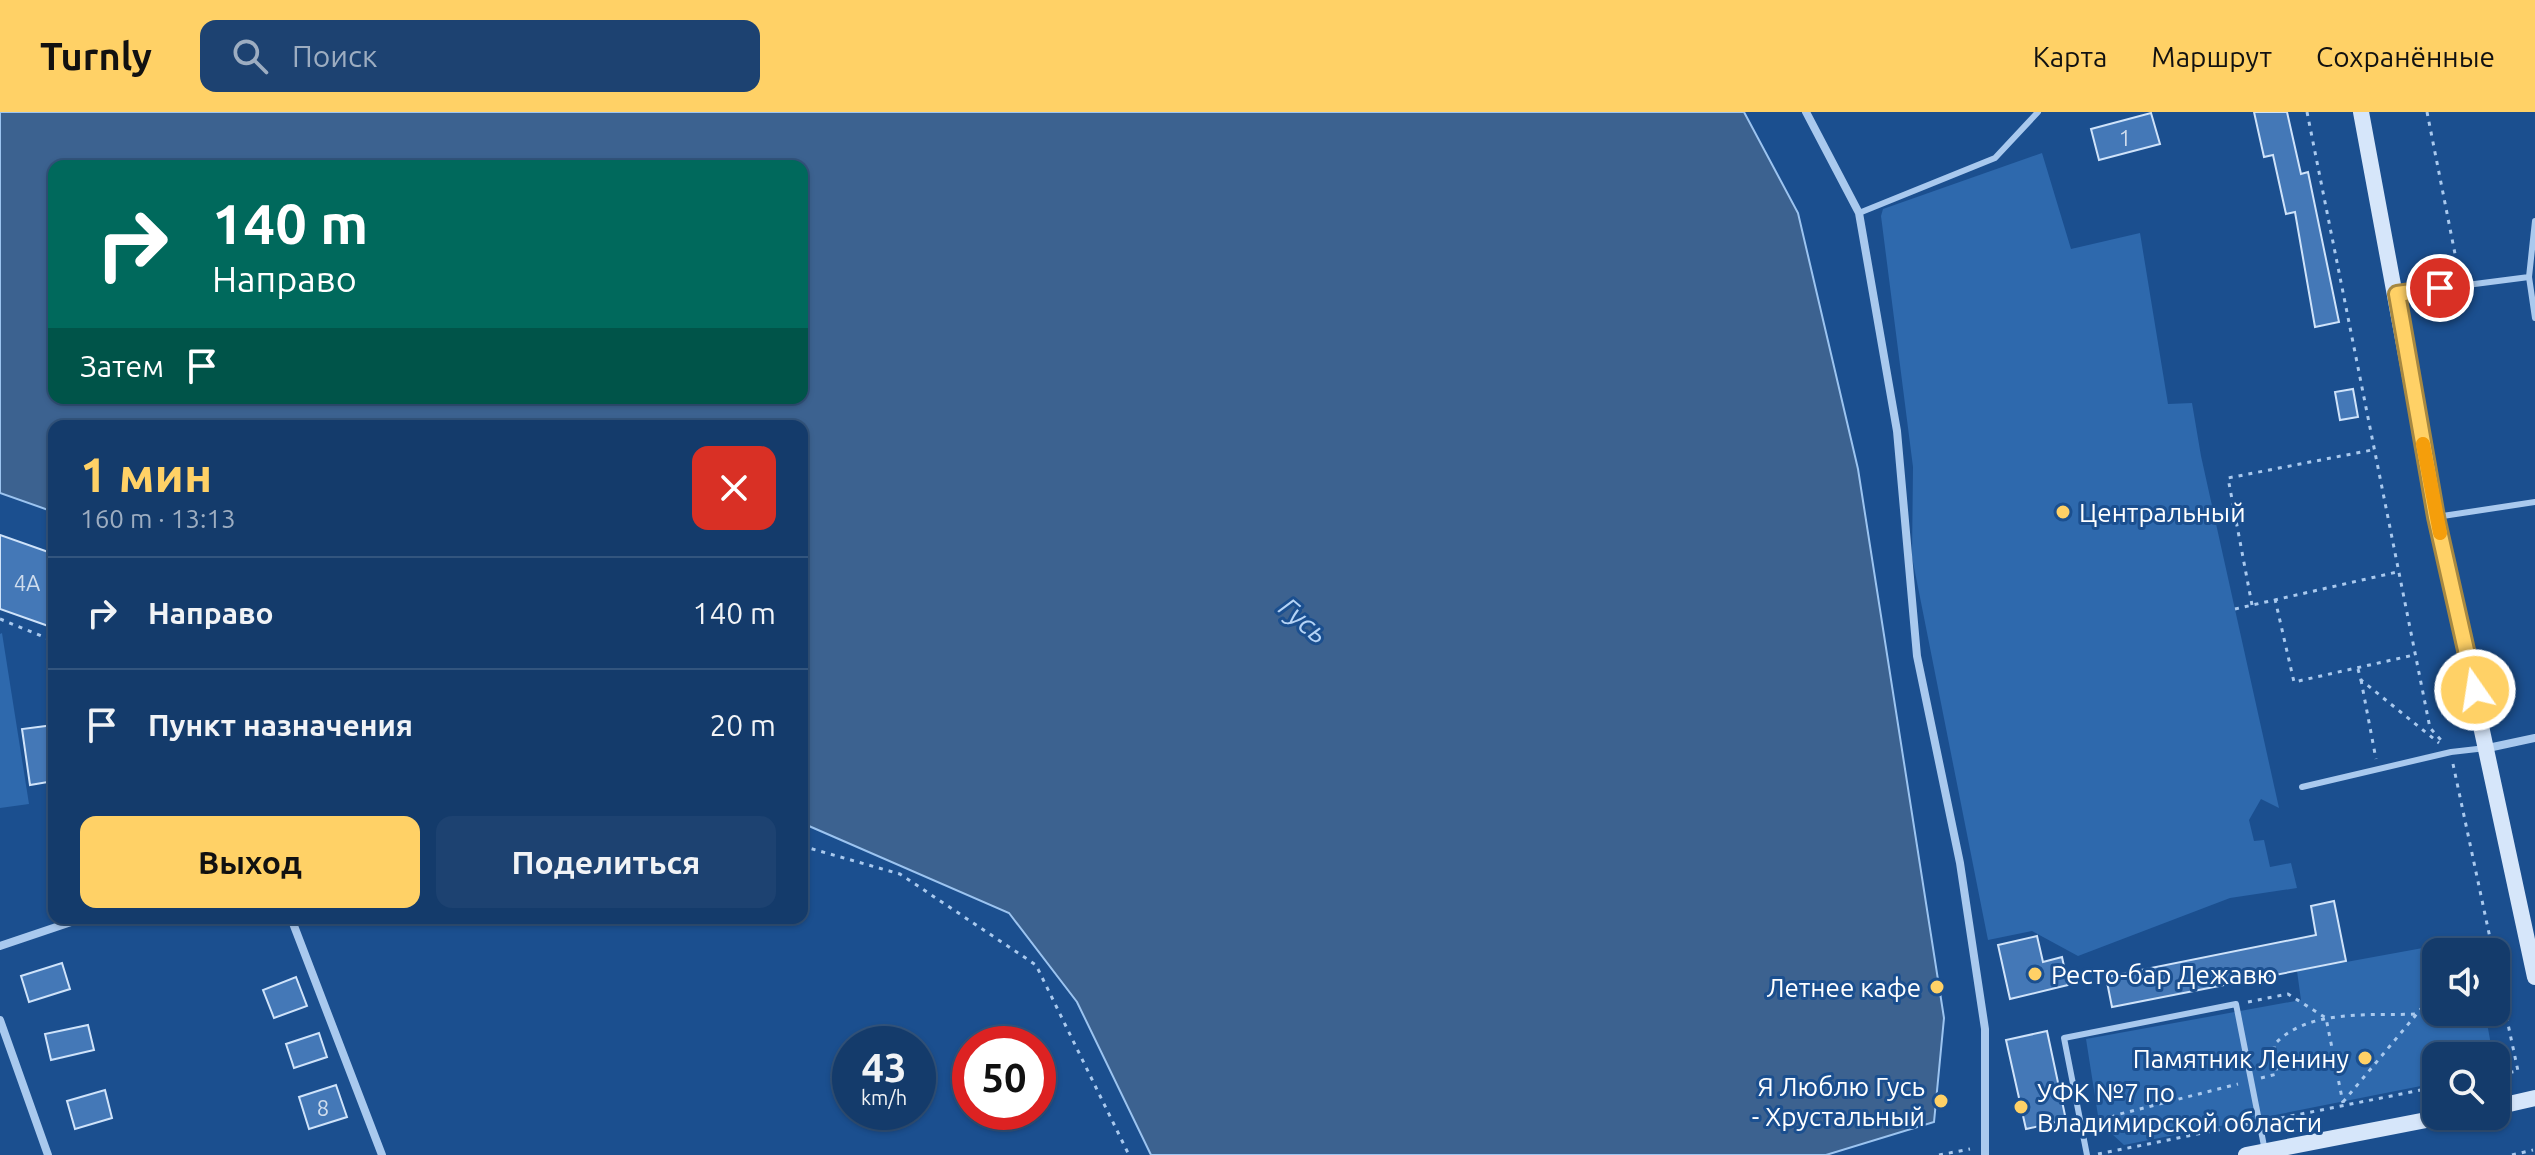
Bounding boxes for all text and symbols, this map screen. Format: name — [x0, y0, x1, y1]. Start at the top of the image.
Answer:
search box — [200, 20, 760, 92]
icon: search — [228, 34, 272, 78]
text: Turnly — [40, 35, 152, 77]
text: Поиск — [292, 39, 377, 73]
text: Карта — [2033, 41, 2107, 72]
text: Маршрут — [2151, 41, 2272, 72]
text: Сохранённые — [2316, 41, 2495, 72]
house number: 1 — [2119, 125, 2131, 150]
icon: right — [80, 192, 184, 296]
text: 140 m — [212, 192, 368, 255]
pin — [2406, 254, 2474, 322]
text: Направо — [212, 258, 357, 299]
icon: arrive — [2418, 266, 2462, 310]
icon: arrive — [180, 344, 224, 388]
text: Затем — [80, 349, 164, 383]
button: close — [692, 446, 776, 530]
text: 1 мин — [80, 447, 212, 501]
place label: Центральный — [2079, 498, 2246, 527]
marker: Центральный — [2054, 503, 2072, 521]
text: 160 m · 13:13 — [80, 504, 236, 533]
house number: 4А — [14, 570, 41, 595]
icon: right — [80, 591, 124, 635]
water label: Гусь — [1274, 591, 1334, 649]
text: Направо — [148, 596, 274, 630]
text: 140 m — [692, 596, 776, 630]
position arrow — [2433, 648, 2517, 732]
icon: arrive — [80, 703, 124, 747]
text: Пункт назначения — [148, 708, 413, 742]
text: 20 m — [709, 708, 776, 742]
button: Выход — [80, 816, 420, 908]
button: Поделиться — [436, 816, 776, 908]
map controls — [2422, 938, 2510, 1130]
button: sound — [2422, 938, 2510, 1026]
place label: Ресто-бар Дежавю — [2051, 960, 2277, 989]
marker: Ресто-бар Дежавю — [2026, 965, 2044, 983]
place label: Летнее кафе — [1766, 973, 1921, 1002]
marker: Летнее кафе — [1928, 978, 1946, 996]
speed limit sign: 50 — [952, 1026, 1056, 1130]
button: search — [2422, 1042, 2510, 1130]
place label: Памятник Ленину — [2133, 1044, 2349, 1073]
text: 43 — [861, 1045, 907, 1090]
marker: Памятник Ленину — [2356, 1049, 2374, 1067]
place label: Я Люблю Гусь - Хрустальный — [1752, 1072, 1925, 1131]
place label: УФК №7 по Владимирской области — [2037, 1078, 2322, 1137]
text: km/h — [861, 1086, 907, 1109]
marker: Я Люблю Гусь - Хрустальный — [1932, 1092, 1950, 1110]
house number: 8 — [317, 1095, 329, 1120]
marker: УФК №7 по Владимирской области — [2012, 1098, 2030, 1116]

